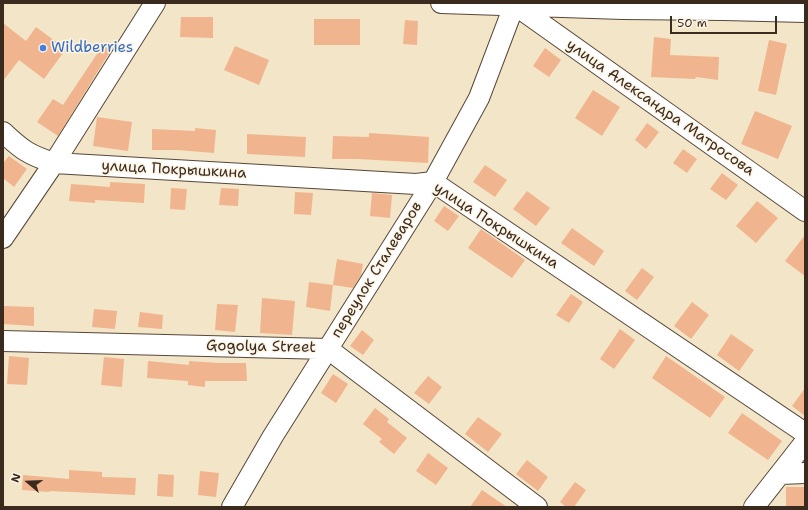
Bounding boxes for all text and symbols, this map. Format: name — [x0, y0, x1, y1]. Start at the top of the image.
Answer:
scale bar — [672, 8, 779, 34]
text: 50 m — [677, 15, 707, 31]
street label: улица Александра Матросова — [563, 36, 757, 180]
place label: Wildberries — [51, 39, 133, 57]
marker: Wildberries — [38, 43, 48, 53]
street label: улица Покрышкина — [101, 157, 247, 183]
street label: улица Покрышкина — [430, 179, 562, 273]
street label: переулок Сталеваров — [328, 199, 426, 341]
street label: Gogolya Street — [206, 337, 316, 357]
north arrow — [8, 462, 48, 502]
text: N — [8, 471, 25, 484]

